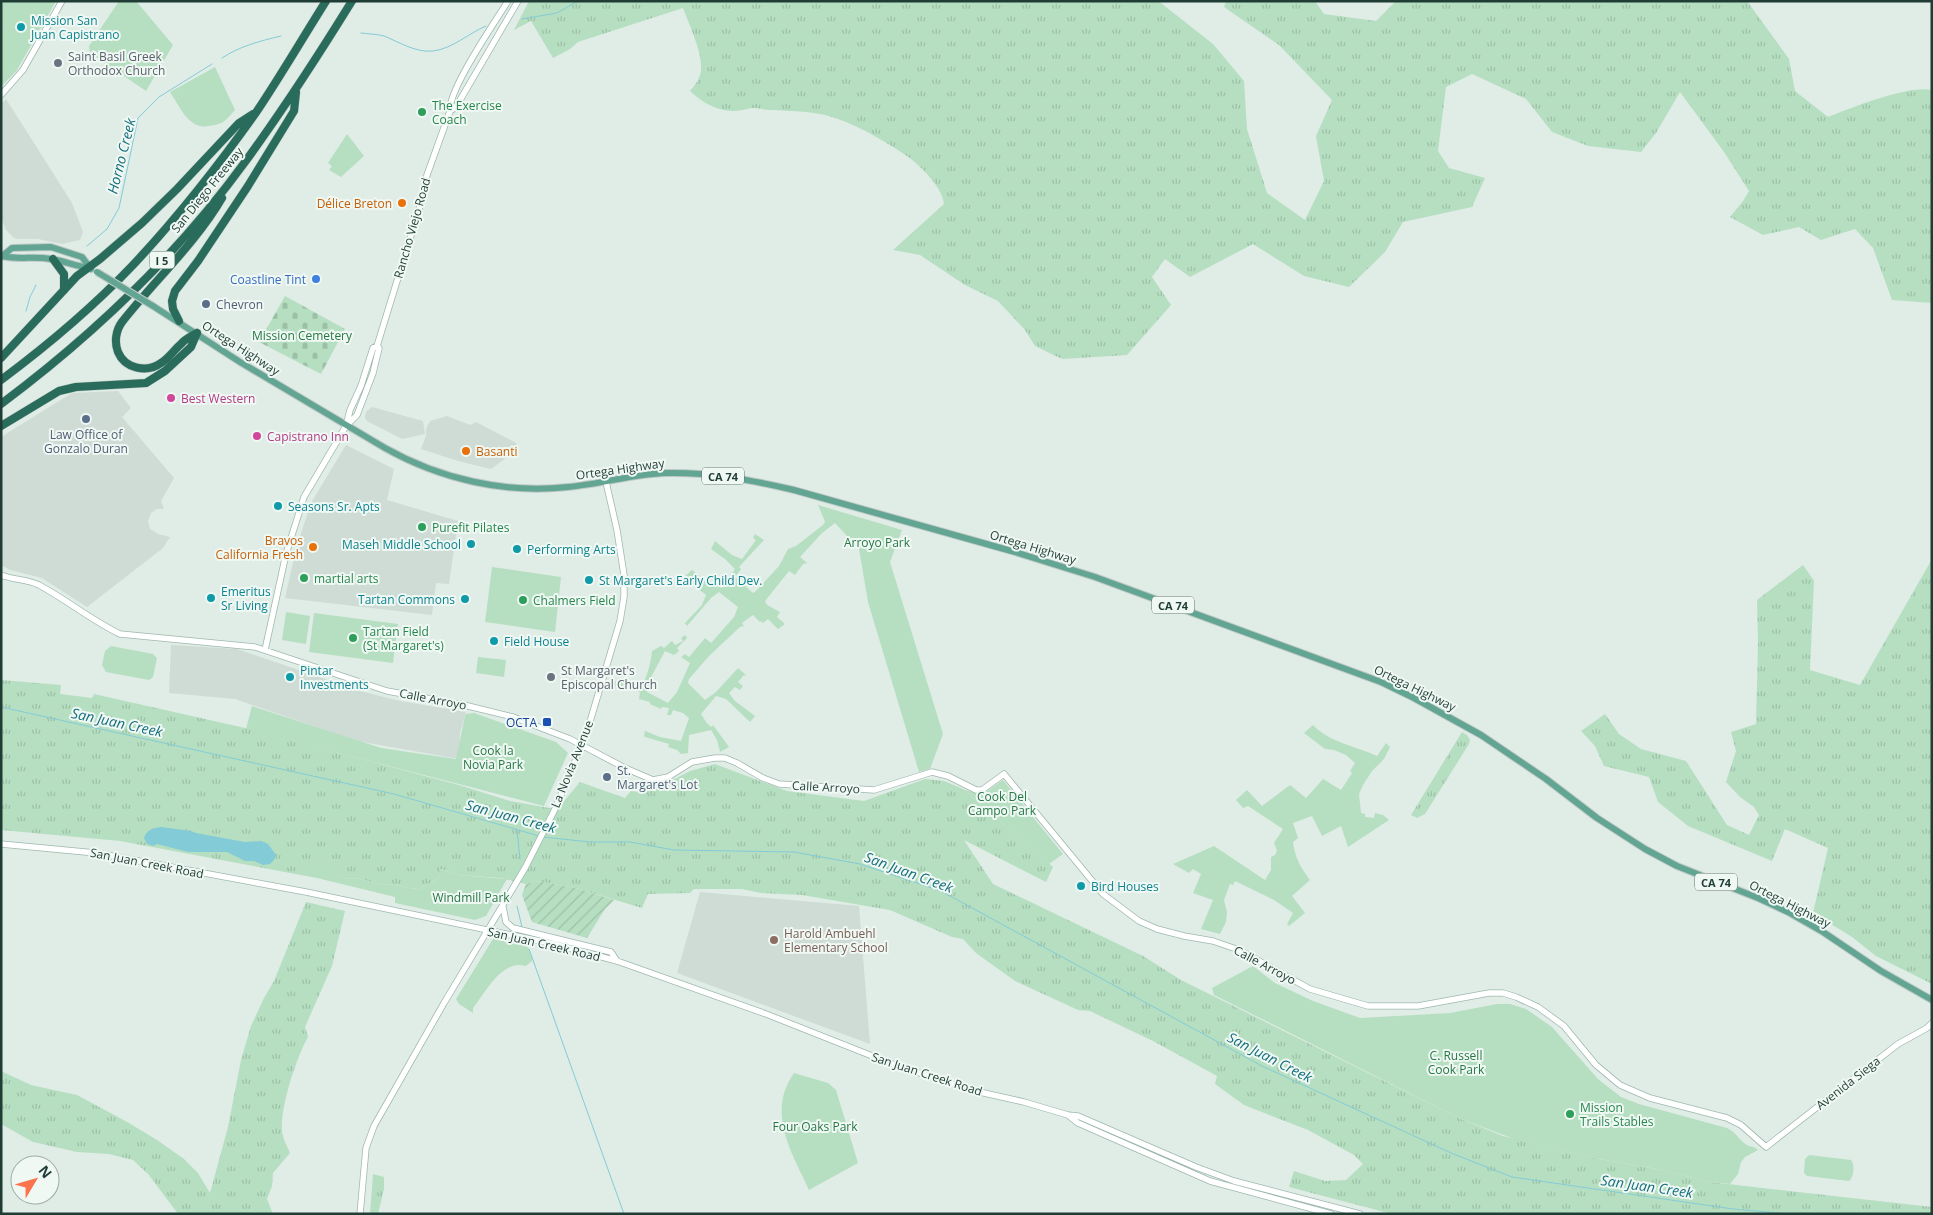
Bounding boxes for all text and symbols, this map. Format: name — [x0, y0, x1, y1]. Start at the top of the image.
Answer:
place label: Mission San Juan Capistrano — [30, 12, 119, 43]
marker: Mission San Juan Capistrano — [15, 21, 27, 33]
place label: Saint Basil Greek Orthodox Church — [68, 48, 165, 79]
marker: Saint Basil Greek Orthodox Church — [52, 57, 64, 69]
place label: The Exercise Coach — [432, 97, 502, 128]
marker: The Exercise Coach — [416, 106, 428, 118]
water label: Horno Creek — [102, 115, 140, 196]
street label: San Diego Freeway — [167, 143, 247, 236]
street label: Rancho Viejo Road — [390, 176, 434, 280]
place label: Délice Breton — [317, 195, 392, 212]
marker: Délice Breton — [396, 197, 408, 209]
road number: I 5 — [150, 252, 174, 268]
place label: Coastline Tint — [230, 271, 306, 288]
marker: Coastline Tint — [310, 273, 322, 285]
place label: Chevron — [216, 296, 263, 313]
marker: Chevron — [200, 298, 212, 310]
street label: Ortega Highway — [199, 317, 284, 380]
park label: Mission Cemetery — [252, 327, 353, 344]
place label: Best Western — [181, 390, 255, 407]
marker: Best Western — [165, 392, 177, 404]
marker: Law Office of Gonzalo Duran — [80, 413, 92, 425]
place label: Law Office of Gonzalo Duran — [44, 426, 128, 457]
place label: Capistrano Inn — [267, 428, 349, 445]
marker: Capistrano Inn — [251, 430, 263, 442]
place label: Basanti — [476, 443, 517, 460]
marker: Basanti — [460, 445, 472, 457]
street label: Ortega Highway — [575, 454, 666, 484]
road number: CA 74 — [702, 468, 744, 484]
place label: Seasons Sr. Apts — [288, 498, 380, 515]
marker: Seasons Sr. Apts — [272, 500, 284, 512]
place label: Purefit Pilates — [432, 519, 510, 536]
marker: Purefit Pilates — [416, 521, 428, 533]
street label: Ortega Highway — [988, 526, 1079, 568]
place label: Bravos California Fresh — [215, 532, 303, 563]
park label: Arroyo Park — [844, 534, 911, 551]
place label: Maseh Middle School — [342, 536, 461, 553]
marker: Maseh Middle School — [465, 538, 477, 550]
marker: Bravos California Fresh — [307, 541, 319, 553]
place label: Performing Arts — [527, 541, 616, 558]
marker: Performing Arts — [511, 543, 523, 555]
place label: martial arts — [314, 570, 379, 587]
marker: martial arts — [298, 572, 310, 584]
place label: St Margaret's Early Child Dev. — [599, 572, 762, 589]
marker: St Margaret's Early Child Dev. — [583, 574, 595, 586]
place label: Emeritus Sr Living — [221, 583, 271, 614]
place label: Tartan Commons — [358, 591, 455, 608]
marker: Emeritus Sr Living — [205, 592, 217, 604]
place label: Chalmers Field — [533, 592, 616, 609]
marker: Tartan Commons — [459, 593, 471, 605]
marker: Chalmers Field — [517, 594, 529, 606]
road number: CA 74 — [1152, 596, 1194, 614]
place label: Tartan Field (St Margaret's) — [363, 623, 444, 654]
marker: Tartan Field (St Margaret's) — [347, 632, 359, 644]
place label: Field House — [504, 633, 570, 650]
marker: Field House — [488, 635, 500, 647]
street label: Ortega Highway — [1371, 661, 1460, 716]
place label: Pintar Investments — [300, 662, 369, 693]
place label: St Margaret's Episcopal Church — [561, 662, 657, 693]
marker: Pintar Investments — [284, 671, 296, 683]
marker: St Margaret's Episcopal Church — [545, 671, 557, 683]
street label: Calle Arroyo — [398, 684, 468, 714]
water label: San Juan Creek — [70, 703, 165, 741]
place label: OCTA — [506, 714, 537, 731]
marker: OCTA — [541, 716, 553, 728]
street label: La Novia Avenue — [547, 718, 597, 810]
park label: Cook la Novia Park — [463, 742, 524, 773]
place label: St. Margaret's Lot — [617, 762, 698, 793]
marker: St. Margaret's Lot — [601, 771, 613, 783]
street label: Calle Arroyo — [792, 777, 860, 797]
park label: Cook Del Campo Park — [968, 788, 1037, 819]
water label: San Juan Creek — [464, 795, 559, 837]
street label: San Juan Creek Road — [89, 844, 205, 882]
water label: San Juan Creek — [862, 847, 957, 897]
road number: CA 74 — [1695, 874, 1737, 890]
street label: Ortega Highway — [1746, 876, 1835, 932]
place label: Bird Houses — [1091, 878, 1159, 895]
marker: Bird Houses — [1075, 880, 1087, 892]
park label: Windmill Park — [432, 889, 510, 906]
street label: San Juan Creek Road — [486, 923, 602, 965]
place label: Harold Ambuehl Elementary School — [784, 925, 888, 956]
marker: Harold Ambuehl Elementary School — [768, 934, 780, 946]
street label: Calle Arroyo — [1231, 942, 1299, 988]
water label: San Juan Creek — [1224, 1027, 1317, 1087]
park label: C. Russell Cook Park — [1428, 1047, 1485, 1078]
street label: San Juan Creek Road — [869, 1048, 985, 1100]
street label: Avenida Siega — [1812, 1052, 1884, 1114]
place label: Mission Trails Stables — [1580, 1099, 1654, 1130]
marker: Mission Trails Stables — [1564, 1108, 1576, 1120]
park label: Four Oaks Park — [772, 1118, 858, 1135]
north arrow — [10, 1155, 60, 1205]
text: N — [35, 1161, 57, 1182]
water label: San Juan Creek — [1600, 1170, 1695, 1202]

